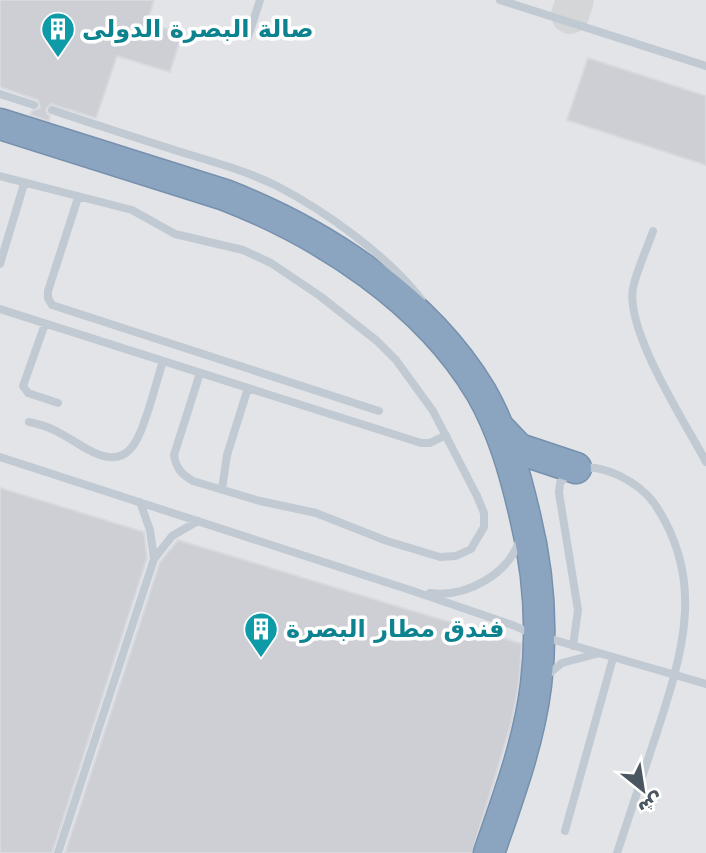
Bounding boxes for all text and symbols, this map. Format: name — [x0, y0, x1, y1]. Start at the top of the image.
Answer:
building icon: صالة البصرة الدولى — [39, 10, 77, 59]
place label: صالة البصرة الدولى — [82, 15, 314, 43]
building icon: فندق مطار البصرة — [242, 610, 280, 659]
place label: فندق مطار البصرة — [286, 615, 504, 643]
north arrow — [608, 755, 678, 825]
text: ش — [634, 788, 668, 821]

